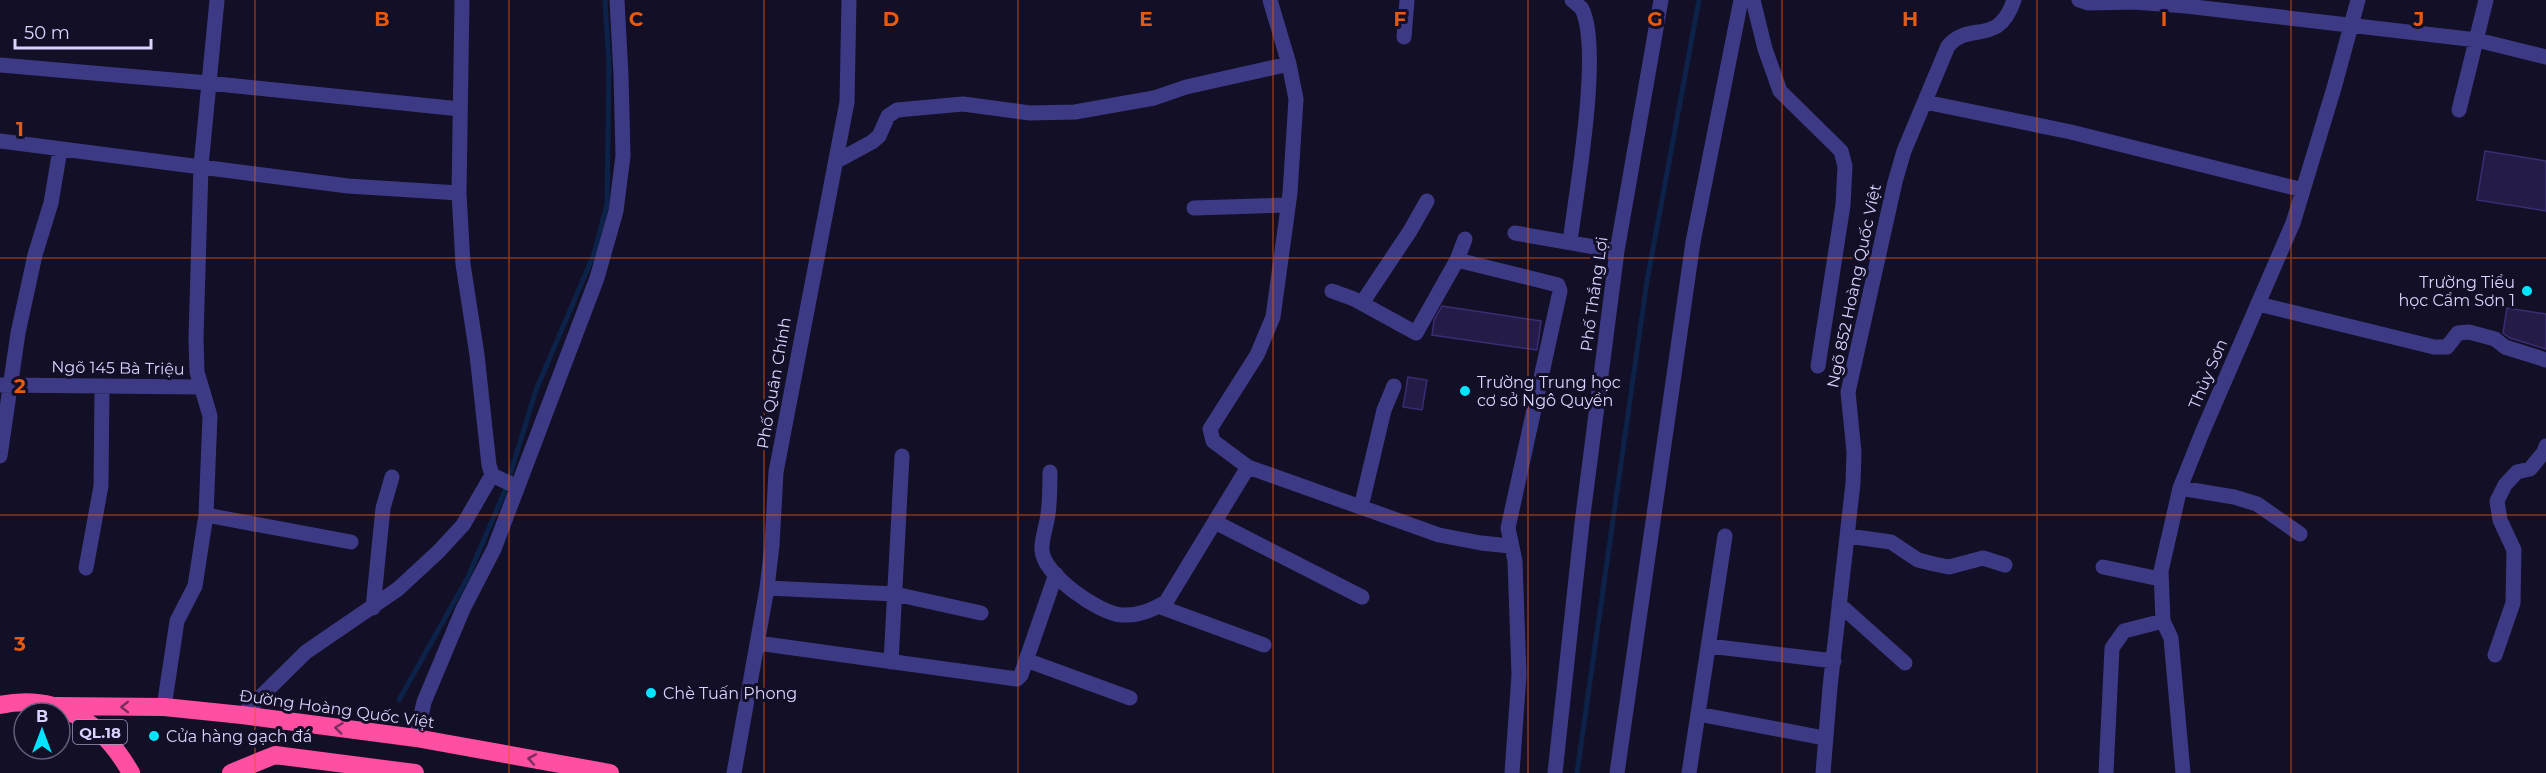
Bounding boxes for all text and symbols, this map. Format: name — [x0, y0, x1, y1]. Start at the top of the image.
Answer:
text: B — [374, 7, 390, 31]
text: C — [629, 7, 644, 31]
text: D — [883, 7, 899, 31]
text: E — [1139, 7, 1153, 31]
text: F — [1394, 7, 1407, 31]
text: G — [1647, 7, 1663, 31]
text: H — [1902, 7, 1918, 31]
text: I — [2161, 7, 2167, 31]
text: J — [2413, 7, 2424, 31]
scale bar — [15, 12, 152, 50]
text: 50 m — [24, 22, 70, 44]
text: 1 — [16, 117, 24, 141]
street label: Ngõ 852 Hoàng Quốc Việt — [1823, 182, 1885, 390]
street label: Phố Thắng Lợi — [1577, 235, 1611, 353]
place label: Trường Tiểu học Cẩm Sơn 1 — [2398, 273, 2515, 310]
marker: Trường Tiểu học Cẩm Sơn 1 — [2520, 284, 2534, 298]
street label: Phố Quân Chính — [753, 316, 795, 450]
street label: Thủy Sơn — [2185, 336, 2231, 412]
street label: Ngõ 145 Bà Triệu — [51, 357, 185, 379]
place label: Trường Trung học cơ sở Ngô Quyền — [1477, 373, 1621, 410]
text: 2 — [14, 374, 26, 398]
marker: Trường Trung học cơ sở Ngô Quyền — [1458, 384, 1472, 398]
text: 3 — [13, 632, 26, 656]
place label: Chè Tuấn Phong — [663, 684, 797, 703]
street label: Đường Hoàng Quốc Việt — [238, 686, 436, 732]
marker: Chè Tuấn Phong — [644, 686, 658, 700]
north arrow — [12, 701, 72, 761]
one-way arrow — [120, 701, 129, 713]
text: B — [36, 707, 48, 726]
road number: QL.18 — [73, 720, 127, 744]
one-way arrow — [335, 722, 344, 734]
place label: Cửa hàng gạch đá — [166, 727, 312, 746]
marker: Cửa hàng gạch đá — [147, 729, 161, 743]
one-way arrow — [527, 753, 537, 766]

